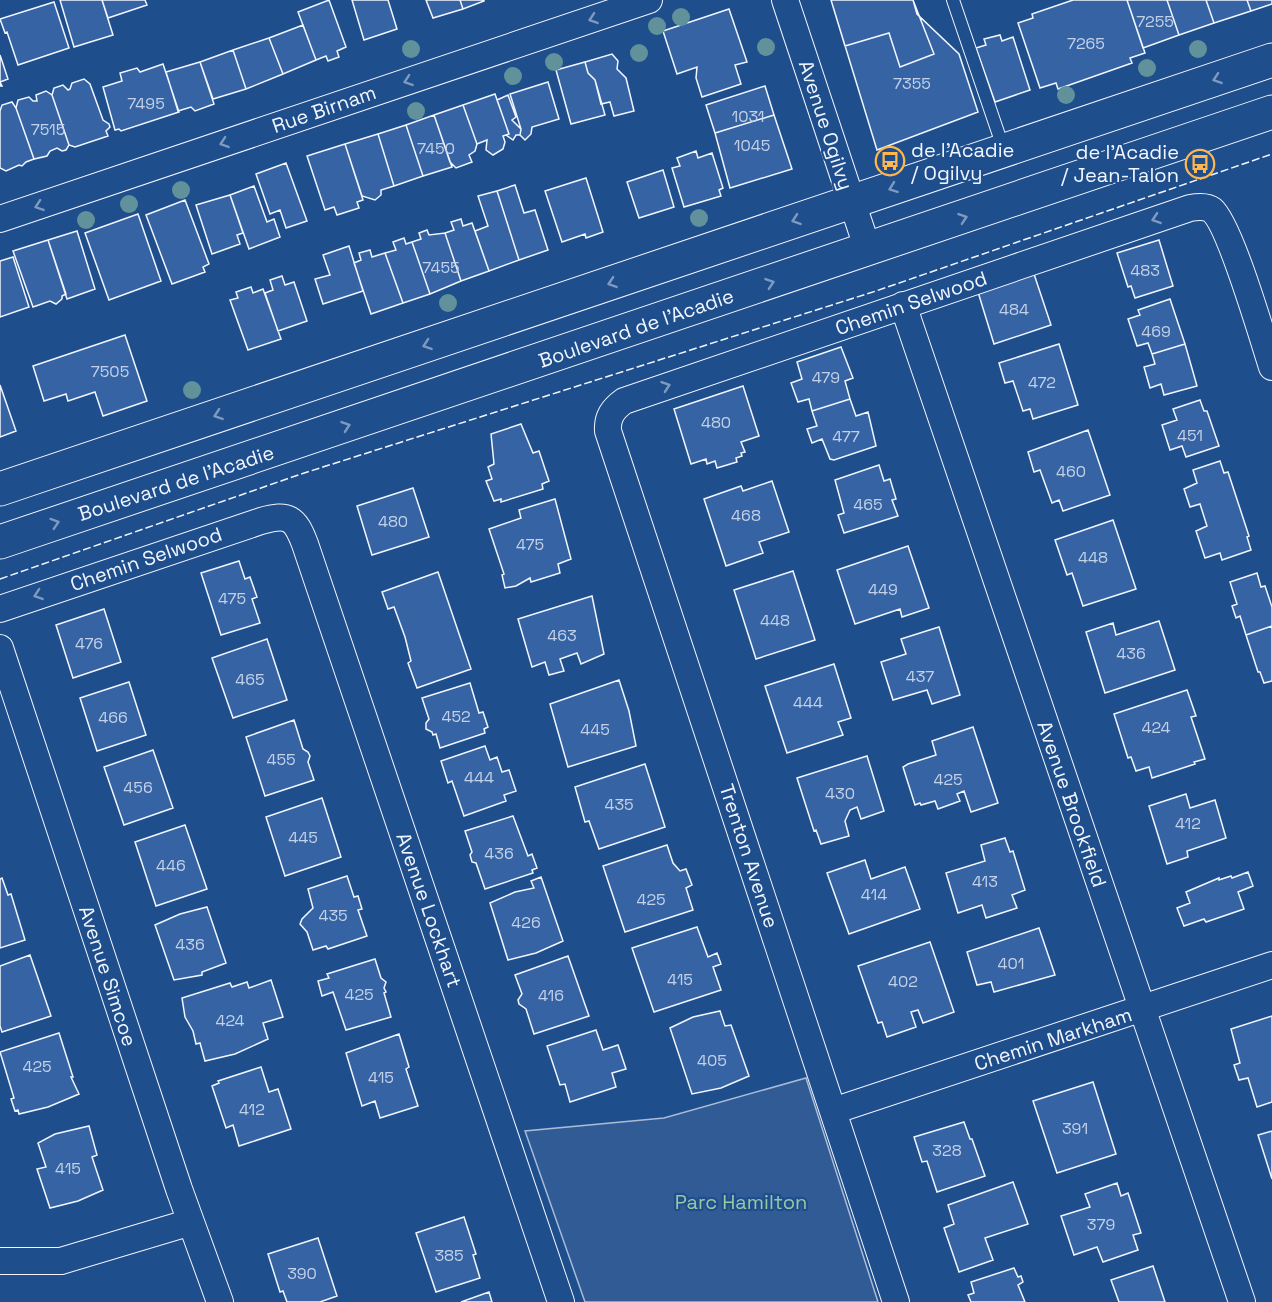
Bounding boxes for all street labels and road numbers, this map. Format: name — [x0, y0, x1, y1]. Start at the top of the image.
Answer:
street label: Avenue Ogilvy — [793, 57, 859, 193]
street label: Rue Birnam — [268, 79, 380, 139]
street label: Chemin Selwood — [832, 265, 990, 341]
street label: Boulevard de l'Acadie — [535, 282, 737, 374]
street label: Boulevard de l'Acadie — [75, 439, 277, 527]
street label: Chemin Selwood — [67, 521, 225, 597]
street label: Avenue Brookfield — [1031, 717, 1113, 891]
street label: Trenton Avenue — [713, 781, 785, 931]
street label: Avenue Lockhart — [390, 829, 468, 991]
street label: Avenue Simcoe — [73, 902, 143, 1050]
street label: Chemin Markham — [971, 1001, 1135, 1077]

